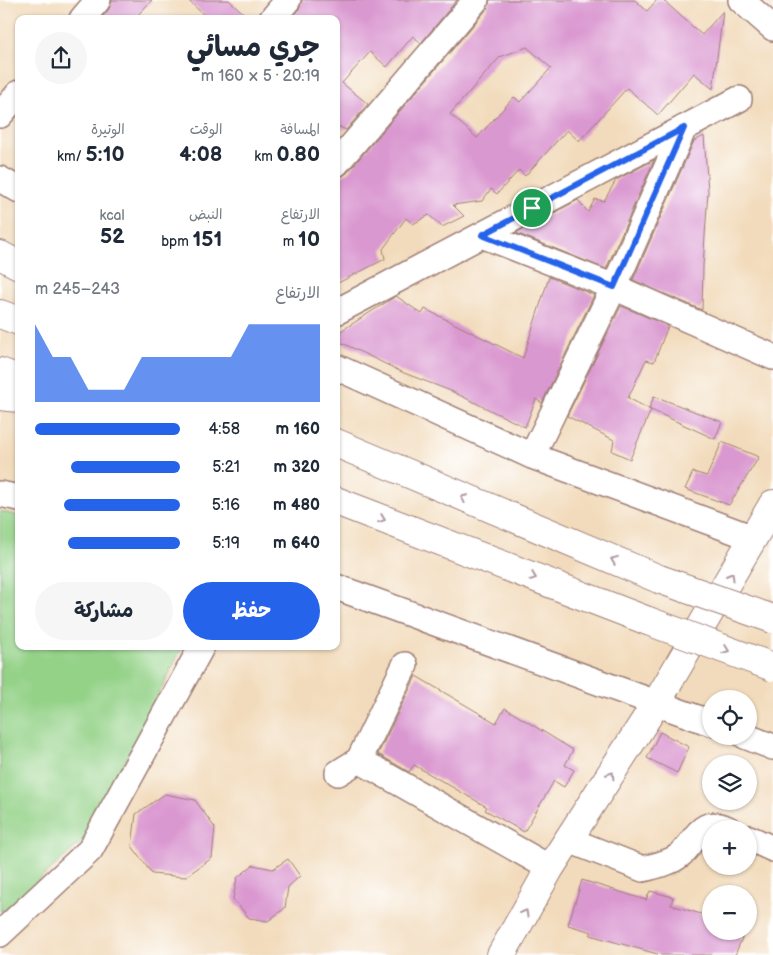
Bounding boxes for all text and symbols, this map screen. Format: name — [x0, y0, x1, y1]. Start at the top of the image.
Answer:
text: جري مسائي — [187, 31, 320, 64]
button: share — [35, 32, 87, 84]
text: 20:19 · 5 × 160 m — [201, 67, 320, 86]
text: الوتيرة — [91, 121, 125, 138]
text: الوقت — [190, 121, 222, 138]
text: المسافة — [280, 121, 320, 138]
text: 5:10 — [86, 142, 125, 167]
text: 4:08 — [179, 142, 222, 167]
text: 0.80 — [277, 142, 320, 167]
text: /km — [57, 148, 86, 165]
text: km — [254, 148, 277, 165]
pin — [511, 187, 553, 229]
icon: arrive — [518, 194, 546, 222]
text: النبض — [189, 206, 222, 223]
text: الارتفاع — [281, 206, 320, 223]
text: kcal — [100, 207, 125, 224]
text: 52 — [100, 224, 125, 249]
text: 151 — [193, 227, 222, 252]
text: 10 — [298, 227, 320, 252]
text: bpm — [161, 233, 193, 250]
text: m — [283, 233, 298, 250]
text: 243–245 m — [35, 280, 120, 299]
text: الارتفاع — [275, 284, 320, 303]
text: 4:58 — [209, 420, 240, 439]
text: 160 m — [276, 420, 320, 439]
text: 5:21 — [212, 458, 240, 477]
text: 320 m — [273, 458, 320, 477]
one-way arrow — [460, 493, 469, 504]
text: 5:16 — [212, 496, 240, 515]
text: 480 m — [273, 496, 320, 515]
one-way arrow — [377, 513, 386, 523]
text: 5:19 — [212, 534, 240, 553]
text: 640 m — [273, 534, 320, 553]
one-way arrow — [610, 556, 619, 566]
one-way arrow — [528, 571, 537, 581]
one-way arrow — [725, 572, 735, 581]
button: مشاركة — [35, 582, 173, 640]
button: حفظ — [183, 582, 320, 640]
one-way arrow — [722, 644, 730, 654]
map controls — [702, 690, 757, 940]
button: locate — [702, 690, 757, 745]
button: layers — [702, 755, 757, 810]
one-way arrow — [605, 771, 614, 780]
button: + — [702, 820, 757, 875]
button: − — [702, 885, 757, 940]
one-way arrow — [518, 909, 528, 918]

